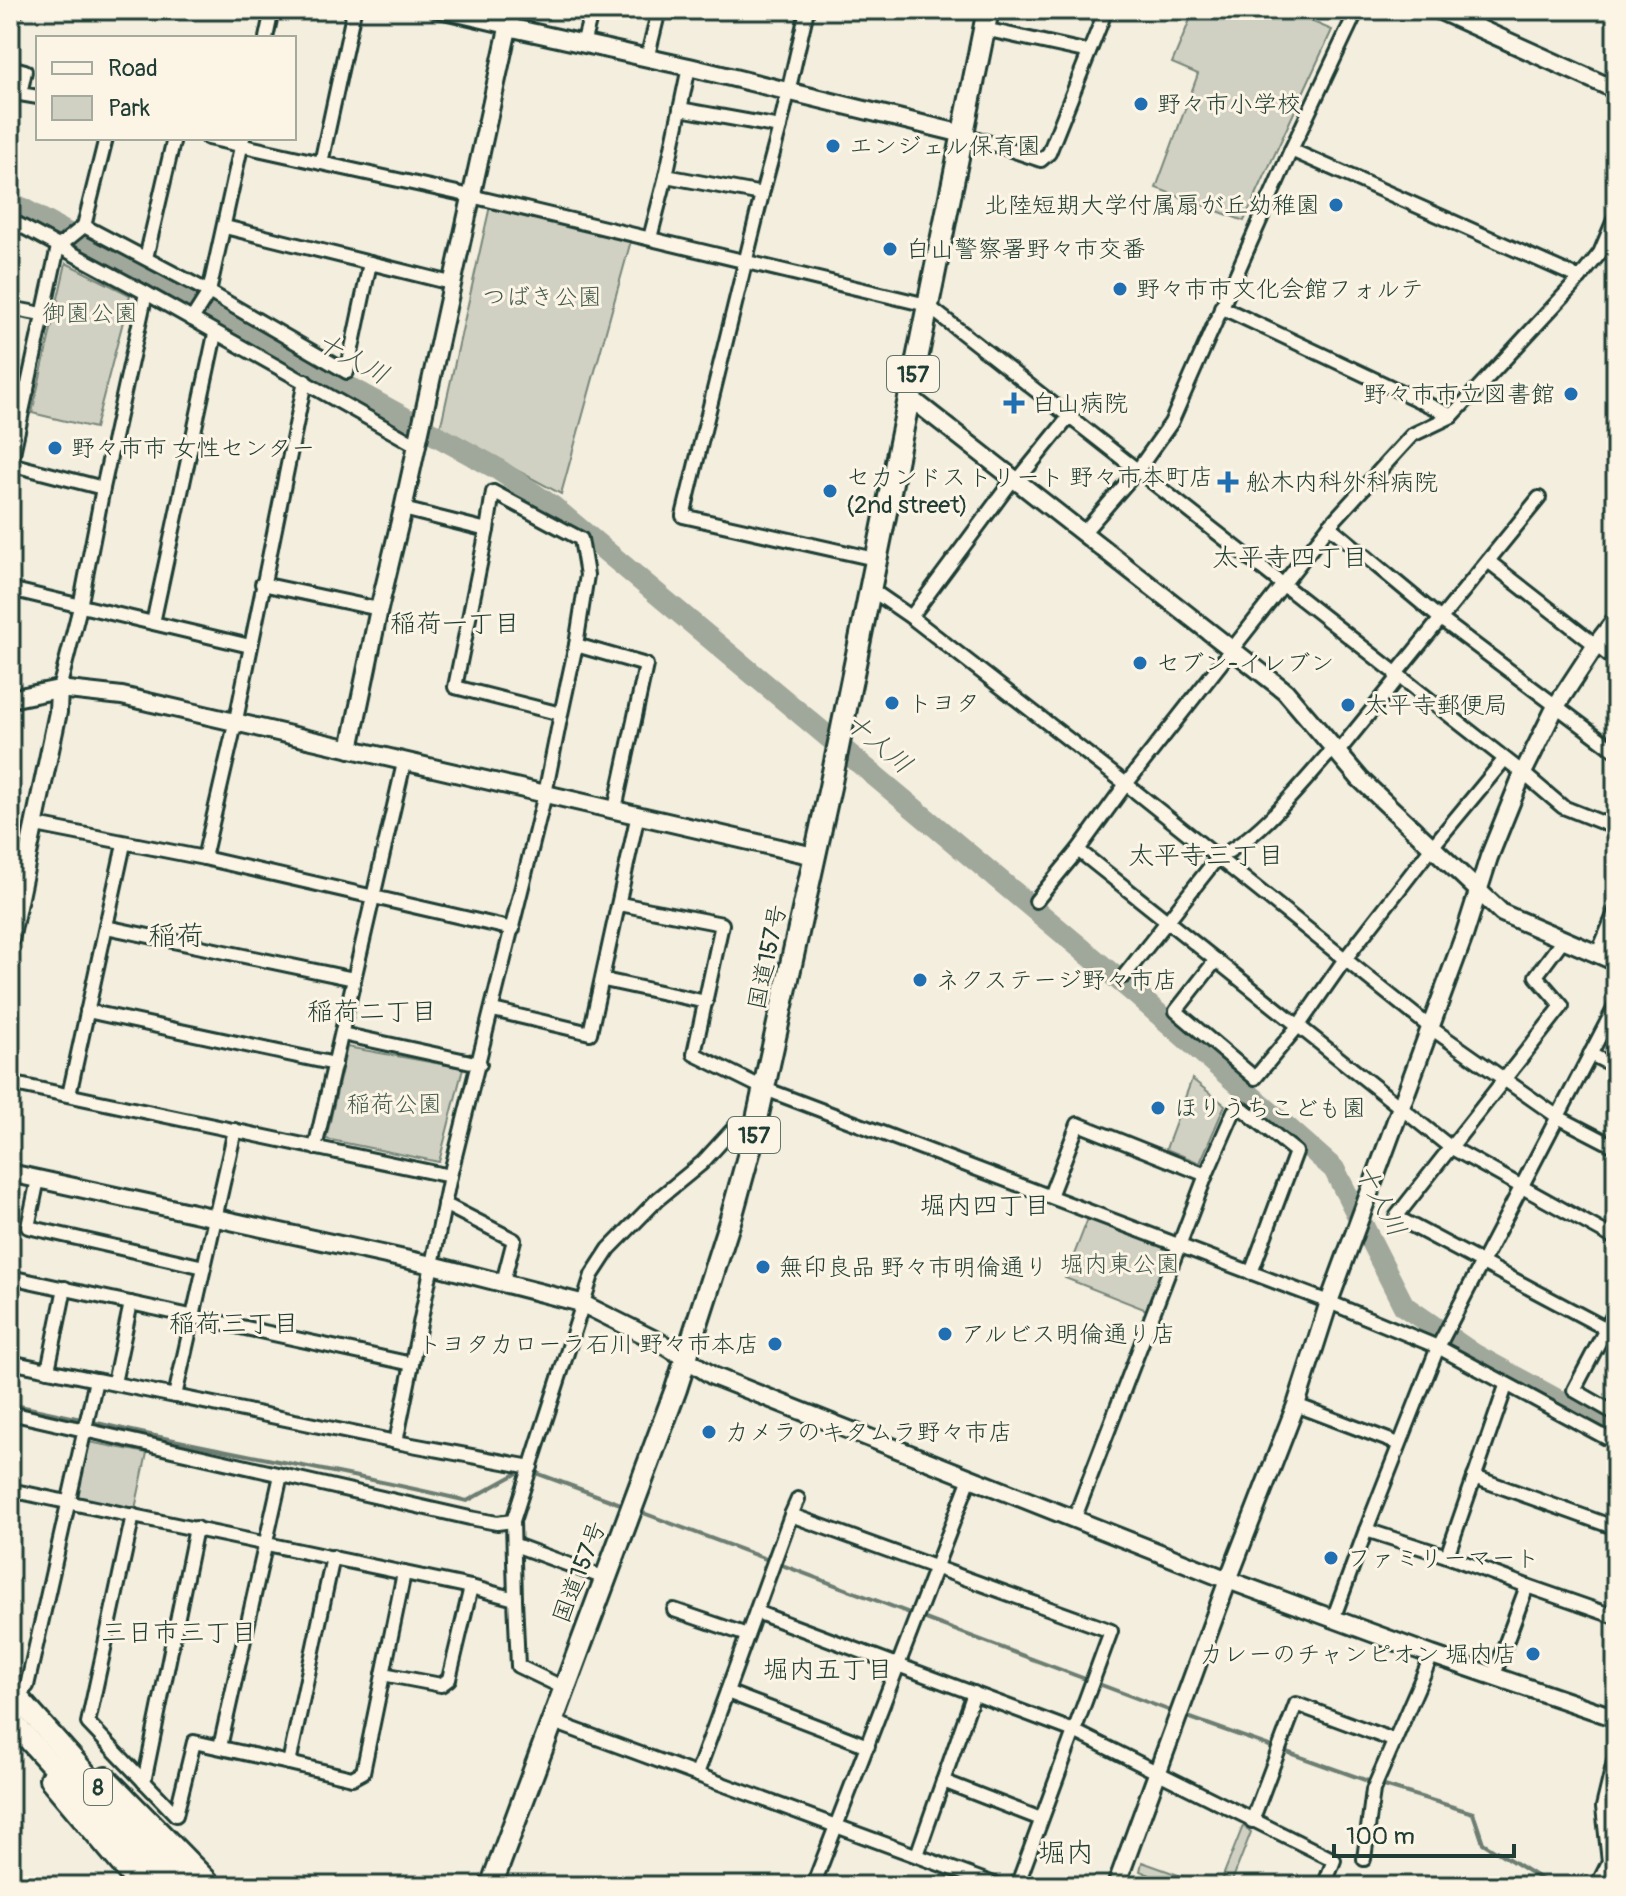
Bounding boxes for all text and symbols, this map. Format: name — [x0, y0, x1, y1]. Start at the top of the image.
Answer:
legend — [36, 36, 296, 140]
text: Road — [108, 54, 158, 83]
place label: 野々市小学校 — [1157, 90, 1301, 119]
text: Park — [108, 94, 150, 123]
marker: 野々市小学校 — [1132, 95, 1150, 113]
place label: エンジェル保育園 — [849, 132, 1041, 161]
marker: エンジェル保育園 — [824, 137, 842, 155]
place label: 北陸短期大学付属扇が丘幼稚園 — [984, 191, 1320, 220]
marker: 北陸短期大学付属扇が丘幼稚園 — [1327, 196, 1345, 214]
place label: 白山警察署野々市交番 — [906, 235, 1146, 264]
marker: 白山警察署野々市交番 — [881, 240, 899, 258]
place label: 野々市市文化会館フォルテ — [1136, 275, 1424, 304]
marker: 野々市市文化会館フォルテ — [1111, 280, 1129, 298]
park label: つばき公園 — [482, 283, 602, 312]
park label: 御園公園 — [42, 299, 138, 328]
water label: 十人川 — [311, 326, 394, 392]
road number: 157 — [887, 356, 939, 392]
place label: 野々市市立図書館 — [1363, 380, 1555, 409]
marker: 野々市市立図書館 — [1562, 385, 1580, 403]
place label: 白山病院 — [1032, 389, 1128, 418]
marker: 白山病院 — [1003, 392, 1025, 414]
place label: 野々市市 女性センター — [71, 434, 315, 463]
marker: 野々市市 女性センター — [46, 439, 64, 457]
place label: セカンドストリート 野々市本町店 (2nd street) — [846, 463, 1213, 520]
place label: 舩木内科外科病院 — [1246, 468, 1438, 497]
marker: 舩木内科外科病院 — [1217, 471, 1239, 493]
marker: セカンドストリート 野々市本町店 (2nd street) — [821, 482, 839, 500]
district label: 太平寺四丁目 — [1212, 542, 1368, 574]
district label: 稲荷一丁目 — [390, 608, 520, 640]
place label: セブン-イレブン — [1156, 649, 1334, 678]
marker: セブン-イレブン — [1131, 654, 1149, 672]
place label: トヨタ — [908, 689, 980, 718]
place label: 太平寺郵便局 — [1364, 691, 1508, 720]
marker: トヨタ — [883, 694, 901, 712]
marker: 太平寺郵便局 — [1339, 696, 1357, 714]
water label: 十人川 — [838, 706, 919, 781]
district label: 太平寺三丁目 — [1128, 840, 1284, 872]
street label: 国道157号 — [742, 902, 793, 1012]
district label: 稲荷 — [148, 919, 204, 954]
place label: ネクステージ野々市店 — [936, 966, 1177, 995]
marker: ネクステージ野々市店 — [911, 971, 929, 989]
district label: 稲荷二丁目 — [307, 996, 437, 1028]
park label: 稲荷公園 — [346, 1090, 442, 1119]
place label: ほりうちこども園 — [1174, 1094, 1366, 1123]
marker: ほりうちこども園 — [1149, 1099, 1167, 1117]
road number: 157 — [728, 1117, 780, 1153]
water label: 十人川 — [1348, 1159, 1413, 1242]
district label: 堀内四丁目 — [920, 1190, 1050, 1222]
park label: 堀内東公園 — [1060, 1250, 1180, 1279]
place label: 無印良品 野々市明倫通り — [779, 1253, 1048, 1282]
marker: 無印良品 野々市明倫通り — [754, 1258, 772, 1276]
district label: 稲荷三丁目 — [169, 1308, 299, 1340]
place label: アルビス明倫通り店 — [961, 1320, 1176, 1349]
marker: アルビス明倫通り店 — [936, 1325, 954, 1343]
place label: トヨタカローラ石川 野々市本店 — [418, 1330, 759, 1359]
marker: トヨタカローラ石川 野々市本店 — [766, 1335, 784, 1353]
place label: カメラのキタムラ野々市店 — [725, 1418, 1013, 1447]
marker: カメラのキタムラ野々市店 — [700, 1423, 718, 1441]
street label: 国道157号 — [547, 1517, 612, 1627]
place label: ファミリーマート — [1347, 1544, 1539, 1573]
marker: ファミリーマート — [1322, 1549, 1340, 1567]
district label: 三日市三丁目 — [101, 1617, 257, 1649]
place label: カレーのチャンピオン 堀内店 — [1199, 1640, 1517, 1669]
marker: カレーのチャンピオン 堀内店 — [1524, 1645, 1542, 1663]
district label: 堀内五丁目 — [763, 1654, 893, 1686]
road number: 8 — [84, 1769, 112, 1805]
scale bar — [1334, 1808, 1514, 1858]
text: 100 m — [1346, 1822, 1415, 1851]
district label: 堀内 — [1038, 1836, 1094, 1871]

